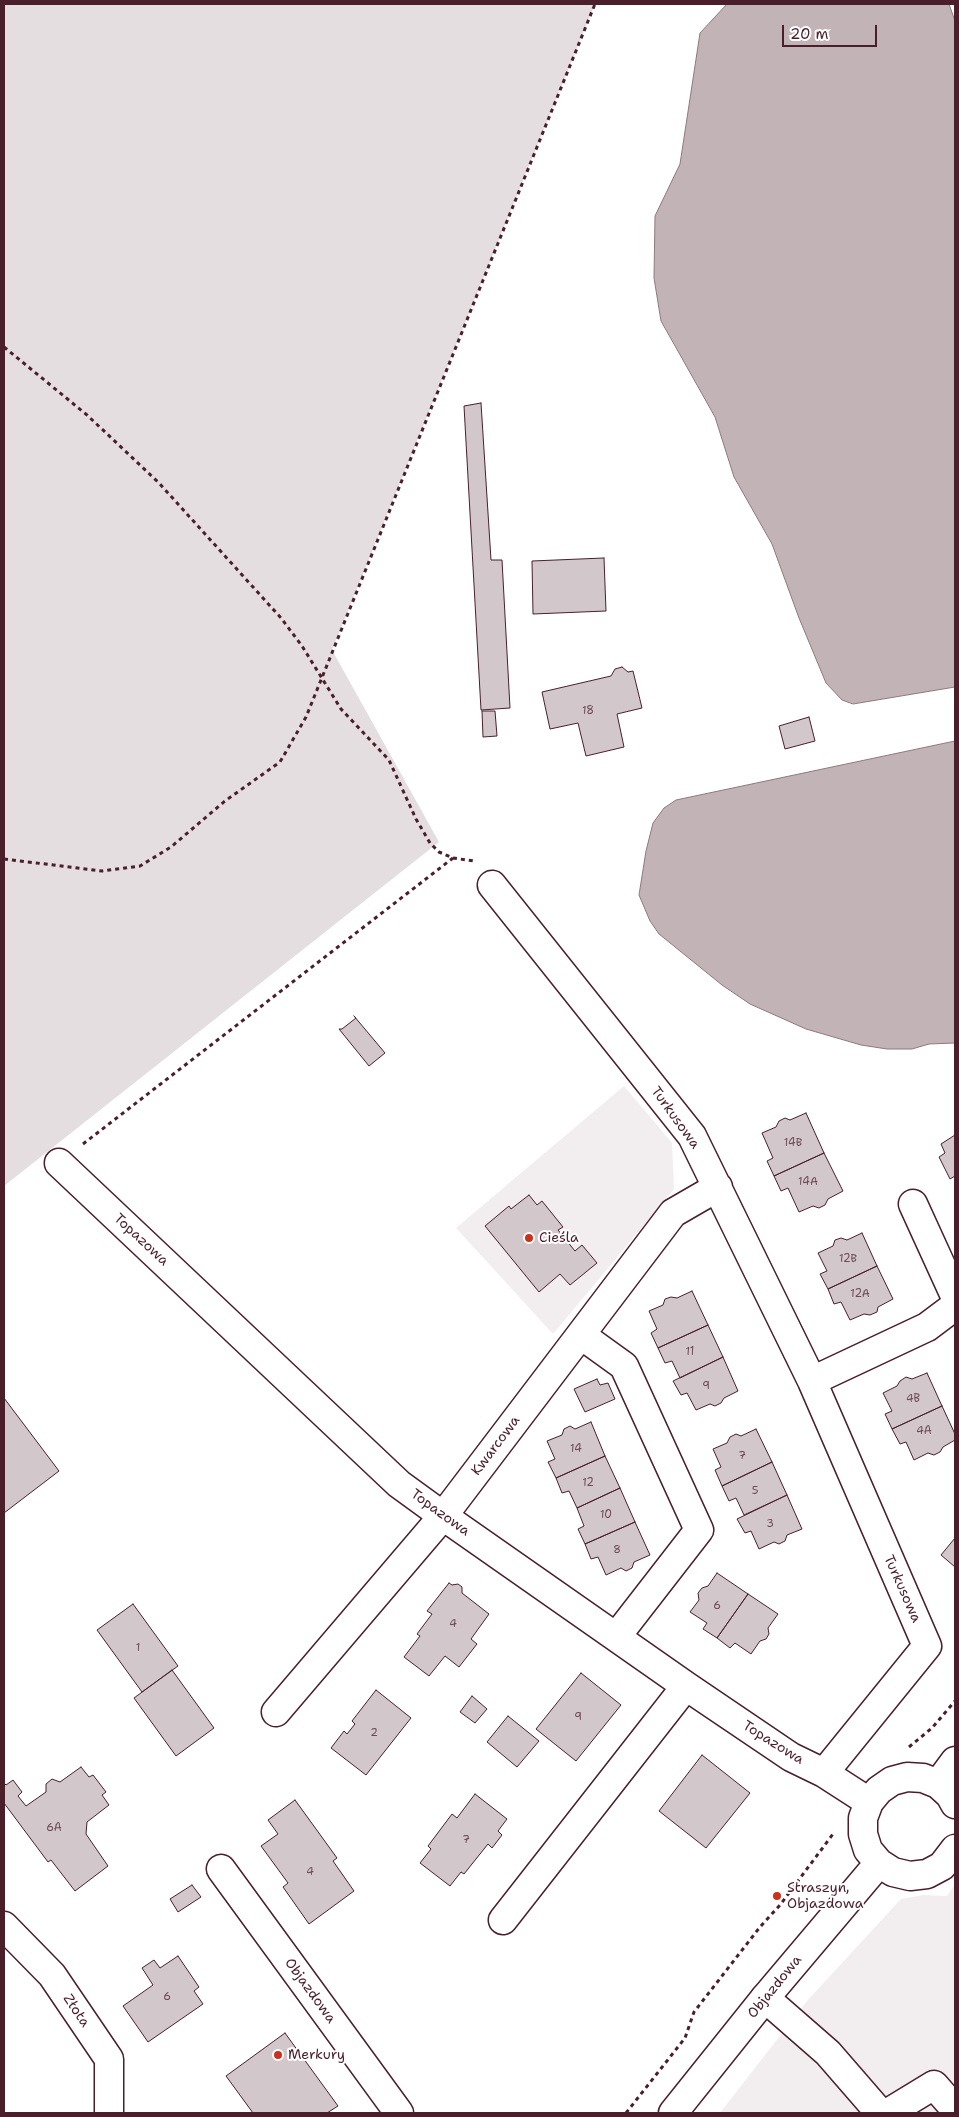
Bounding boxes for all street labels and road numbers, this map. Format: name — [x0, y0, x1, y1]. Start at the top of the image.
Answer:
street label: Turkusowa — [647, 1084, 703, 1152]
street label: Topazowa — [110, 1210, 172, 1270]
street label: Kwarcowa — [468, 1413, 524, 1479]
street label: Topazowa — [407, 1486, 473, 1540]
street label: Turkusowa — [880, 1553, 924, 1625]
street label: Topazowa — [739, 1718, 807, 1768]
street label: Objazdowa — [744, 1952, 806, 2022]
street label: Objazdowa — [281, 1955, 339, 2027]
street label: Złota — [59, 1991, 93, 2031]

